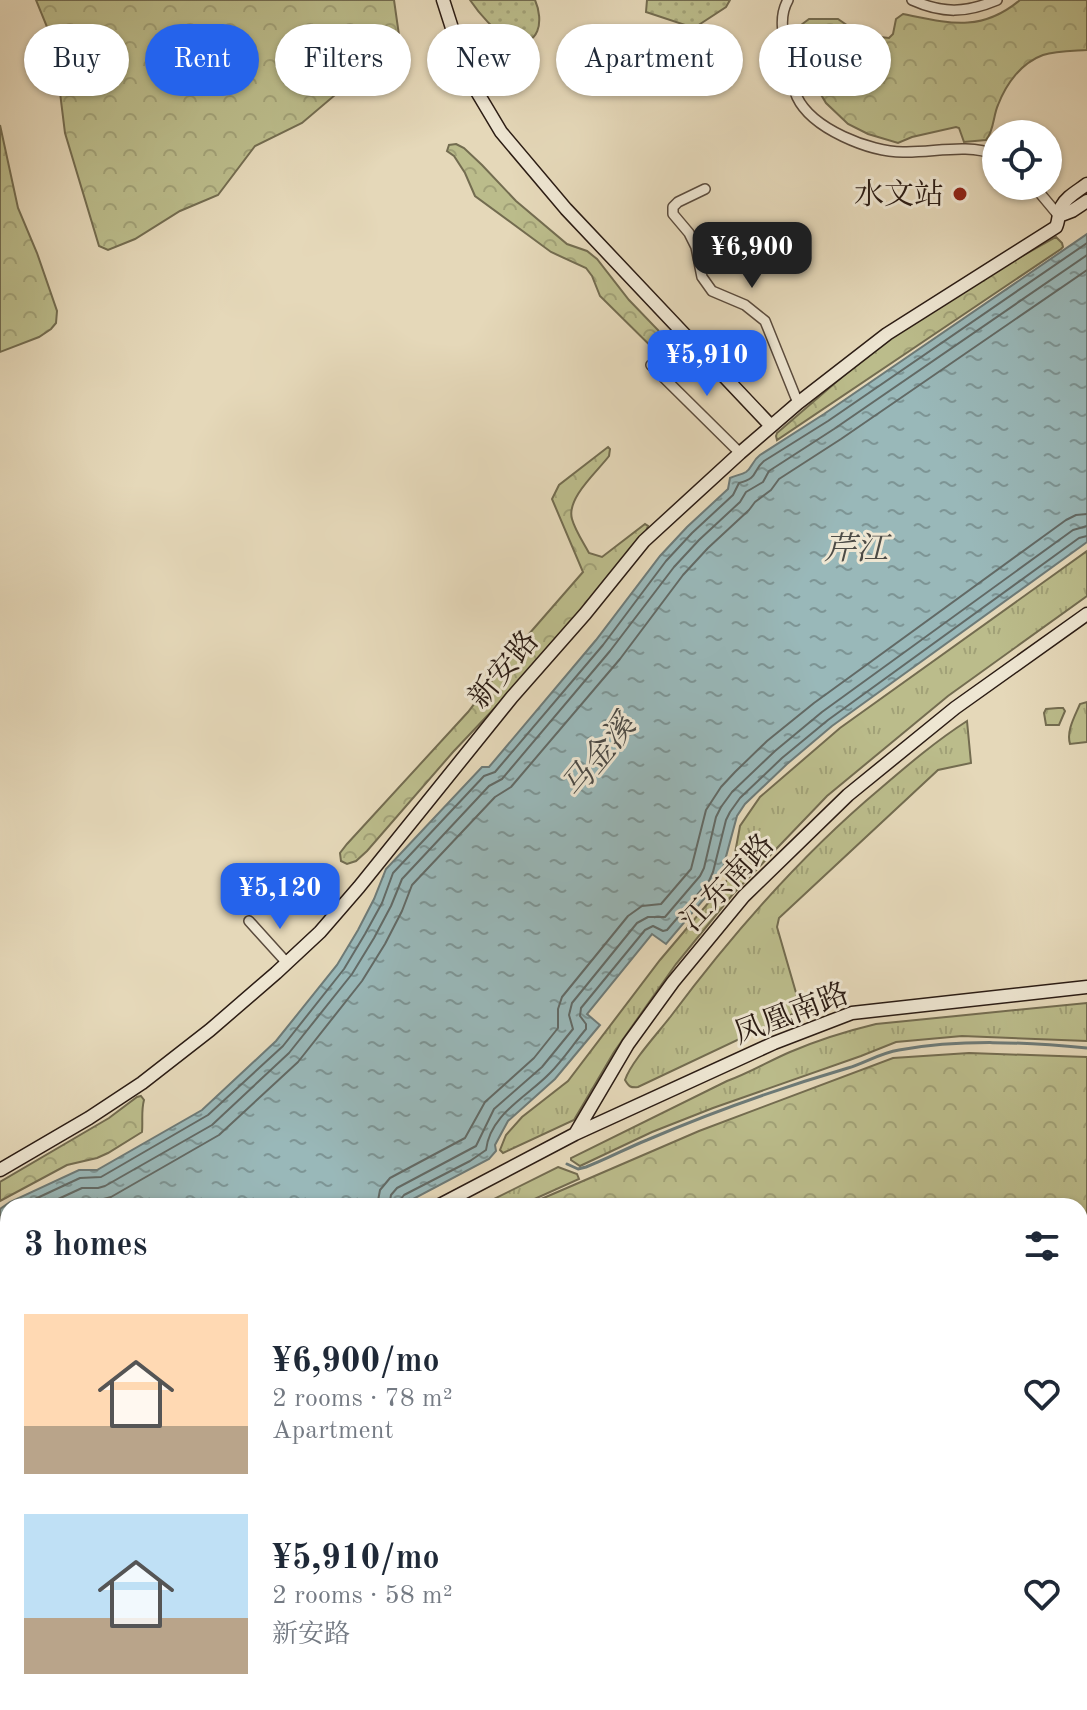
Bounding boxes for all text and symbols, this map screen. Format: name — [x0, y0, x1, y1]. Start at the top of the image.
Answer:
chip: Buy — [24, 24, 129, 96]
chip: Rent — [145, 24, 259, 96]
chip: Filters — [275, 24, 411, 96]
chip: New — [427, 24, 540, 96]
chip: Apartment — [556, 24, 743, 96]
chip: House — [759, 24, 891, 96]
map controls — [982, 120, 1062, 200]
button: locate — [982, 120, 1062, 200]
place label: 水文站 — [854, 178, 944, 211]
marker: 水文站 — [951, 185, 969, 203]
pin: ¥6,900 — [687, 222, 817, 290]
text: ¥6,900 — [711, 235, 793, 261]
pin: ¥5,910 — [642, 330, 772, 398]
text: ¥5,910 — [666, 343, 748, 369]
water label: 芹江 — [824, 532, 892, 567]
street label: 新安路 — [462, 624, 545, 714]
water label: 马金溪 — [555, 706, 645, 805]
street label: 江东南路 — [674, 827, 780, 937]
pin: ¥5,120 — [215, 863, 345, 931]
text: ¥5,120 — [239, 876, 321, 902]
street label: 凤凰南路 — [729, 977, 853, 1050]
icon: filters — [1020, 1224, 1064, 1268]
text: 3 homes — [24, 1229, 147, 1263]
text: ¥6,900/mo — [272, 1345, 440, 1379]
icon: home — [88, 1346, 184, 1442]
icon: heart — [1020, 1372, 1064, 1416]
text: 2 rooms · 78 m² — [272, 1386, 453, 1412]
text: Apartment — [272, 1418, 394, 1444]
text: ¥5,910/mo — [272, 1542, 440, 1576]
icon: home — [88, 1546, 184, 1642]
icon: heart — [1020, 1572, 1064, 1616]
text: 2 rooms · 58 m² — [272, 1583, 453, 1609]
text: 新安路 — [272, 1622, 350, 1648]

